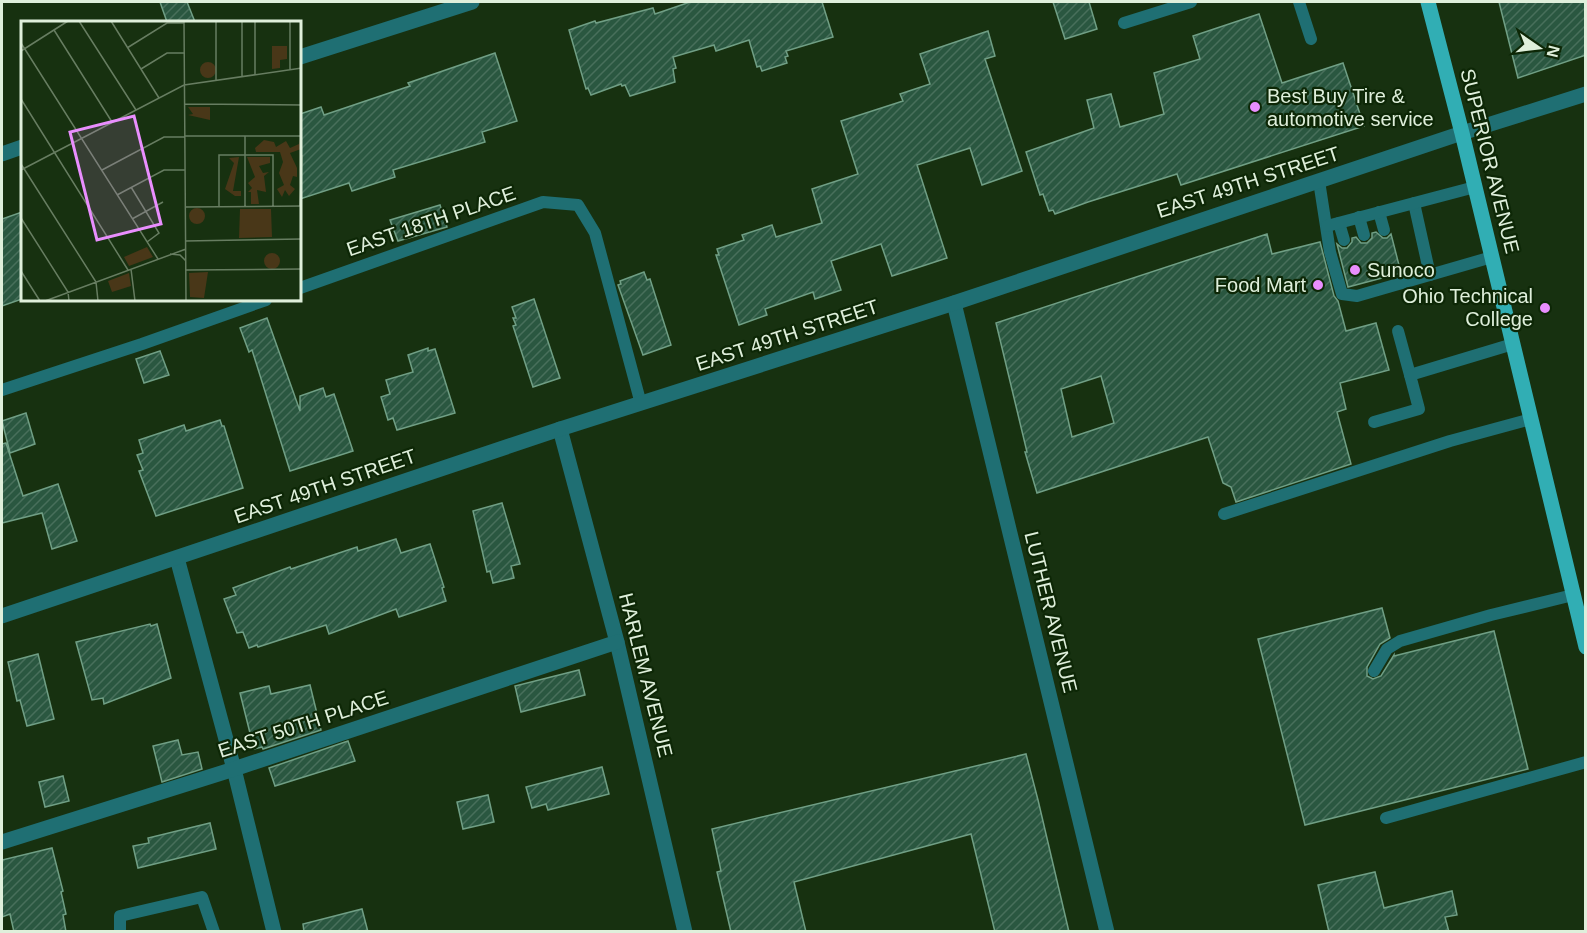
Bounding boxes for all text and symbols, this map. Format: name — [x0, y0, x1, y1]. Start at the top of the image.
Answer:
north arrow — [1509, 18, 1569, 78]
inset map — [21, 21, 302, 302]
text: N — [1543, 44, 1563, 59]
street label: SUPERIOR AVENUE — [1456, 66, 1524, 256]
place label: Best Buy Tire & automotive service — [1267, 85, 1434, 130]
marker: Best Buy Tire & automotive service — [1248, 100, 1262, 114]
street label: EAST 49TH STREET — [1154, 142, 1342, 222]
street label: EAST 18TH PLACE — [344, 182, 518, 260]
place label: Sunoco — [1367, 259, 1435, 281]
marker: Sunoco — [1348, 263, 1362, 277]
place label: Food Mart — [1215, 274, 1306, 296]
marker: Food Mart — [1311, 278, 1325, 292]
place label: Ohio Technical College — [1402, 285, 1533, 330]
street label: EAST 49TH STREET — [693, 295, 881, 375]
marker: Ohio Technical College — [1538, 301, 1552, 315]
street label: EAST 49TH STREET — [231, 445, 419, 527]
street label: LUTHER AVENUE — [1020, 529, 1082, 695]
street label: HARLEM AVENUE — [615, 591, 677, 759]
street label: EAST 50TH PLACE — [215, 686, 391, 762]

